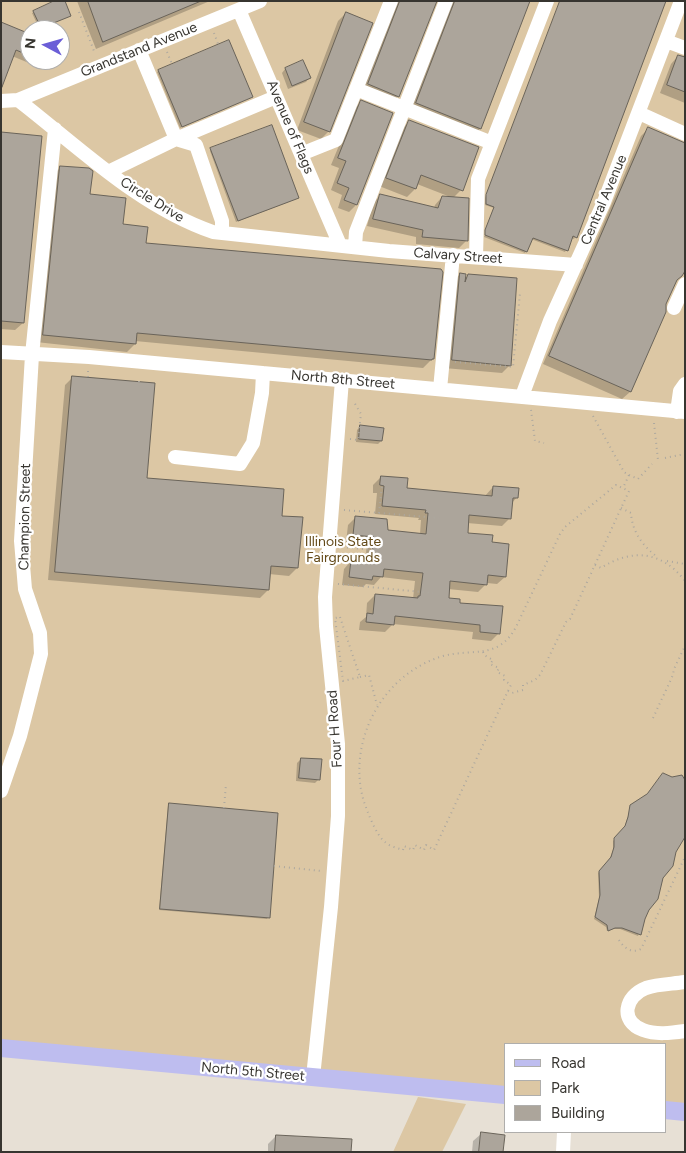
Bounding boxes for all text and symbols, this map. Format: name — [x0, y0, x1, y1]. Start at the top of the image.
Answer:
street label: Grandstand Avenue — [78, 19, 200, 81]
north arrow — [20, 20, 70, 70]
text: N — [22, 37, 40, 50]
street label: Avenue of Flags — [263, 78, 317, 176]
street label: Central Avenue — [577, 152, 631, 248]
street label: Circle Drive — [117, 174, 187, 226]
street label: Calvary Street — [413, 245, 503, 267]
street label: North 8th Street — [290, 367, 396, 393]
street label: Champion Street — [16, 463, 34, 571]
park label: Illinois State Fairgrounds — [305, 534, 381, 566]
street label: Four H Road — [324, 690, 346, 768]
legend — [503, 1043, 666, 1133]
text: Road — [551, 1054, 586, 1072]
street label: North 5th Street — [200, 1059, 306, 1085]
text: Park — [551, 1079, 580, 1097]
text: Building — [551, 1104, 605, 1122]

